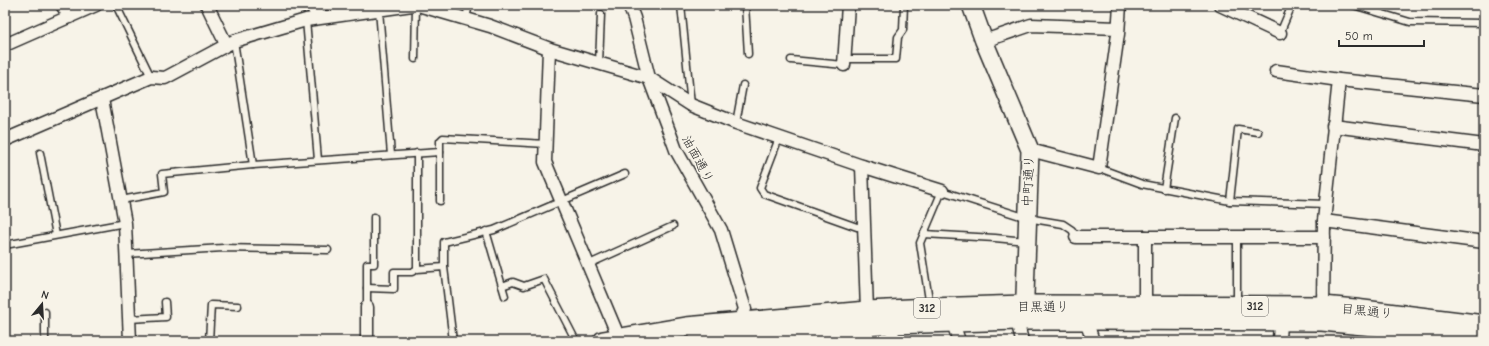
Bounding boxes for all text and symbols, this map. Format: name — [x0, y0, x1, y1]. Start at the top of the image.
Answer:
scale bar — [1339, 22, 1424, 48]
text: 50 m — [1345, 29, 1373, 43]
street label: 油面通り — [679, 133, 717, 185]
street label: 中町通り — [1020, 155, 1036, 207]
north arrow — [22, 284, 62, 324]
text: N — [40, 288, 50, 302]
road number: 312 — [1242, 296, 1268, 316]
road number: 312 — [914, 298, 940, 318]
street label: 目黒通り — [1017, 299, 1069, 314]
street label: 目黒通り — [1340, 301, 1394, 321]

